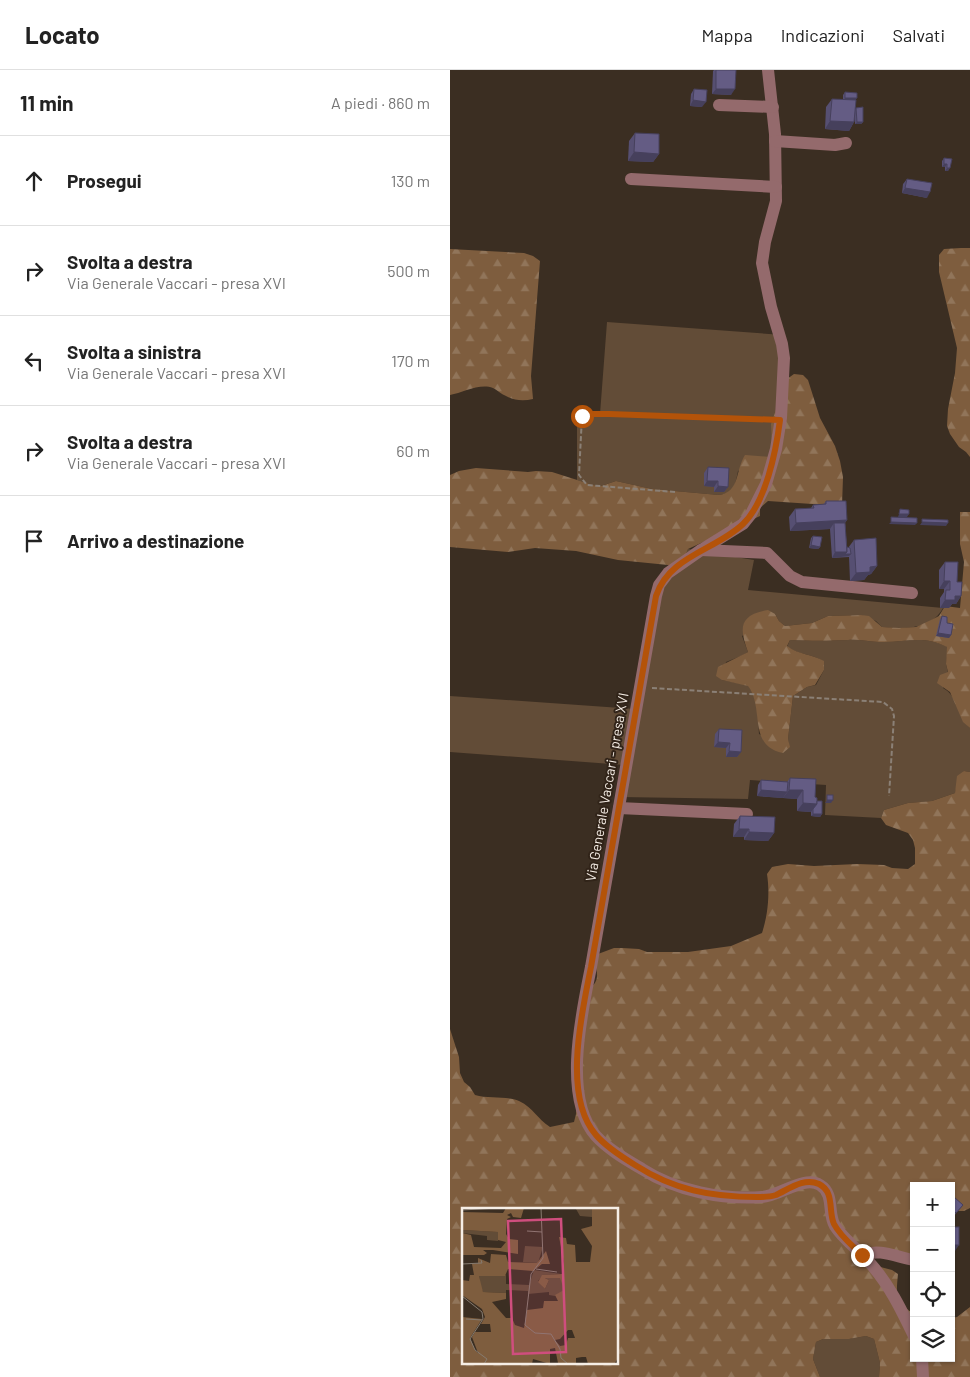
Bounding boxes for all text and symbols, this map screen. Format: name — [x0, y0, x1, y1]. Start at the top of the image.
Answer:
text: Locato — [25, 20, 100, 49]
text: Mappa — [702, 24, 753, 46]
text: Indicazioni — [781, 24, 865, 46]
text: Salvati — [893, 24, 945, 46]
text: 11 min — [20, 90, 74, 115]
text: A piedi · 860 m — [331, 93, 430, 112]
icon: ahead — [20, 167, 48, 195]
text: Prosegui — [67, 169, 142, 192]
text: 130 m — [391, 171, 430, 190]
text: Svolta a destra — [67, 250, 193, 273]
icon: right — [20, 257, 48, 285]
text: 500 m — [387, 261, 430, 280]
text: Via Generale Vaccari - presa XVI — [67, 273, 286, 292]
text: Svolta a sinistra — [67, 340, 201, 363]
icon: left — [20, 347, 48, 375]
text: 170 m — [391, 351, 430, 370]
text: Via Generale Vaccari - presa XVI — [67, 363, 286, 382]
route start — [571, 405, 594, 428]
text: Svolta a destra — [67, 430, 193, 453]
icon: right — [20, 437, 48, 465]
text: 60 m — [396, 441, 430, 460]
text: Via Generale Vaccari - presa XVI — [67, 453, 286, 472]
icon: arrive — [20, 527, 48, 555]
text: Arrivo a destinazione — [67, 529, 245, 552]
street label: Via Generale Vaccari - presa XVI — [582, 691, 632, 883]
map controls — [910, 1182, 955, 1362]
button: + — [910, 1182, 955, 1227]
inset map — [462, 1208, 619, 1364]
button: − — [910, 1227, 955, 1272]
route end — [851, 1244, 874, 1267]
button: locate — [910, 1272, 955, 1317]
button: layers — [910, 1317, 955, 1362]

